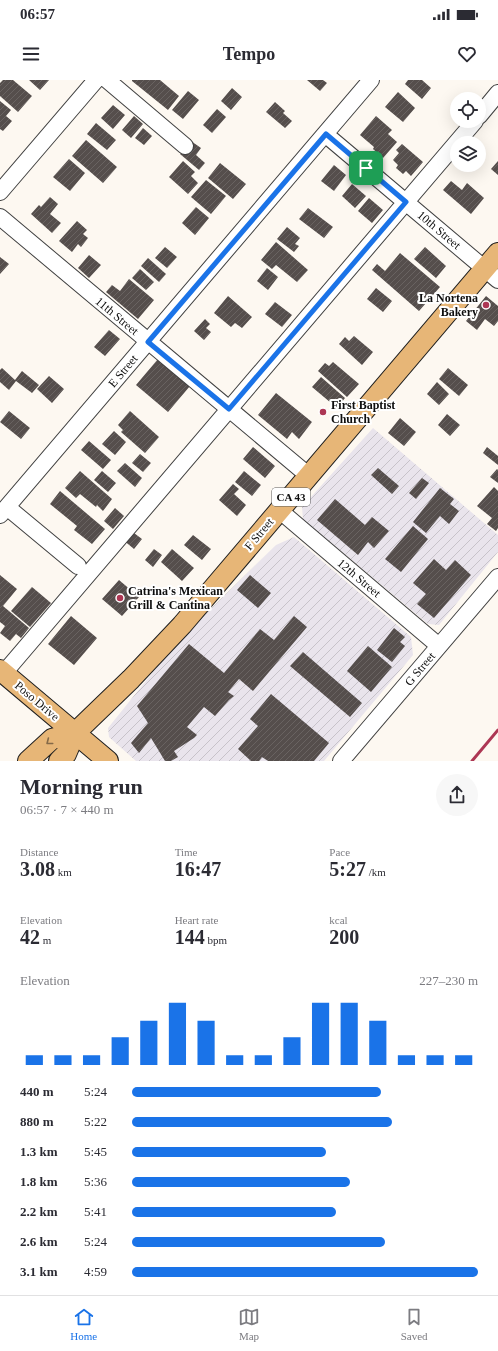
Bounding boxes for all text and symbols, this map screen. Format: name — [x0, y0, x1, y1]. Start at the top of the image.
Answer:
text: 06:57 — [20, 6, 55, 22]
icon: menu — [20, 43, 42, 65]
icon: heart — [456, 43, 478, 65]
text: Tempo — [223, 44, 275, 64]
map controls — [450, 92, 486, 172]
button: locate — [450, 92, 486, 128]
button: layers — [450, 136, 486, 172]
pin — [349, 151, 383, 185]
icon: arrive — [355, 157, 377, 179]
street label: 10th Street — [414, 208, 464, 253]
place label: La Nortena Bakery — [419, 291, 478, 319]
street label: 11th Street — [93, 294, 142, 338]
marker: La Nortena Bakery — [481, 300, 491, 310]
street label: E Street — [105, 351, 141, 390]
place label: First Baptist Church — [331, 398, 395, 426]
marker: First Baptist Church — [318, 407, 328, 417]
road number: CA 43 — [272, 488, 310, 506]
street label: F Street — [242, 515, 277, 553]
street label: 12th Street — [334, 556, 384, 601]
place label: Catrina's Mexican Grill & Cantina — [128, 584, 223, 612]
marker: Catrina's Mexican Grill & Cantina — [115, 593, 125, 603]
street label: G Street — [402, 649, 439, 689]
street label: Poso Drive — [12, 678, 62, 724]
one-way arrow — [46, 738, 53, 745]
text: Morning run — [20, 774, 143, 799]
button: share — [436, 774, 478, 816]
text: 06:57 · 7 × 440 m — [20, 802, 114, 817]
text: Distance — [20, 846, 58, 858]
text: Time — [175, 846, 197, 858]
text: Pace — [329, 846, 350, 858]
text: 3.08 — [20, 858, 55, 880]
text: 16:47 — [175, 858, 221, 880]
text: 5:27 — [329, 858, 366, 880]
text: km — [55, 866, 72, 878]
text: /km — [366, 866, 386, 878]
text: Elevation — [20, 914, 62, 926]
text: Heart rate — [175, 914, 218, 926]
text: kcal — [329, 914, 348, 926]
text: 42 — [20, 926, 40, 948]
text: 144 — [175, 926, 205, 948]
text: 200 — [329, 926, 359, 948]
text: m — [40, 934, 51, 946]
text: bpm — [205, 934, 227, 946]
text: Elevation — [20, 973, 70, 988]
text: 227–230 m — [419, 973, 478, 988]
text: 440 m — [20, 1084, 54, 1099]
text: 5:24 — [84, 1084, 107, 1099]
text: 880 m — [20, 1114, 54, 1129]
text: 5:22 — [84, 1114, 107, 1129]
text: 1.3 km — [20, 1144, 58, 1159]
text: 5:45 — [84, 1144, 107, 1159]
text: 1.8 km — [20, 1174, 58, 1189]
text: 5:36 — [84, 1174, 107, 1189]
text: 2.2 km — [20, 1204, 58, 1219]
text: 5:41 — [84, 1204, 107, 1219]
text: 2.6 km — [20, 1234, 58, 1249]
text: 5:24 — [84, 1234, 107, 1249]
text: 3.1 km — [20, 1264, 58, 1279]
text: 4:59 — [84, 1264, 107, 1279]
tab: Home — [70, 1306, 97, 1342]
tab: Map — [238, 1306, 260, 1342]
tab: Saved — [401, 1306, 428, 1342]

